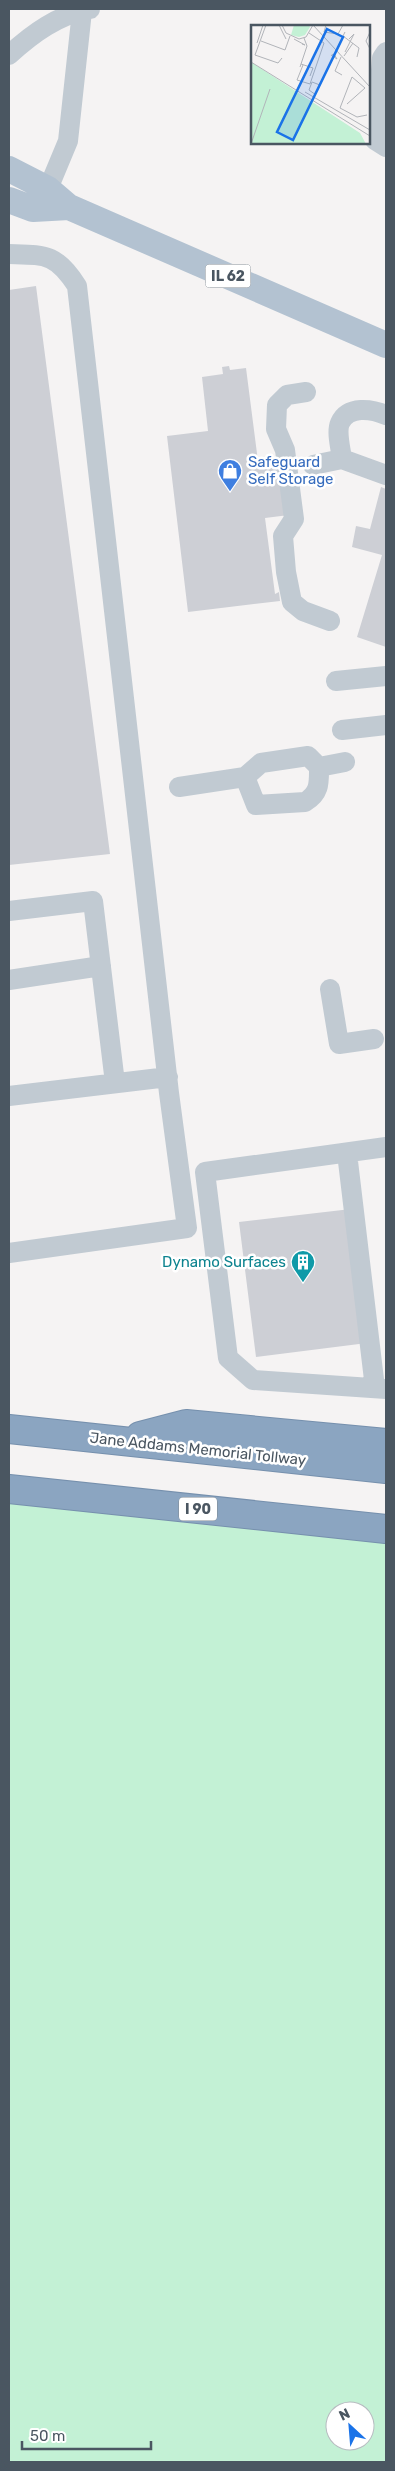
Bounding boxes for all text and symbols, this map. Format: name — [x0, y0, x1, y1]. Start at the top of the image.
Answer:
inset map — [251, 25, 370, 144]
road number: IL 62 — [206, 264, 250, 288]
place label: Safeguard Self Storage — [248, 453, 334, 488]
shop icon: Safeguard Self Storage — [217, 458, 243, 492]
building icon: Dynamo Surfaces — [290, 1249, 316, 1283]
place label: Dynamo Surfaces — [162, 1253, 286, 1271]
street label: Jane Addams Memorial Tollway — [89, 1429, 307, 1469]
road number: I 90 — [179, 1498, 217, 1520]
north arrow — [325, 2401, 375, 2451]
text: N — [336, 2405, 353, 2425]
scale bar — [22, 2418, 151, 2450]
text: 50 m — [30, 2427, 65, 2445]

